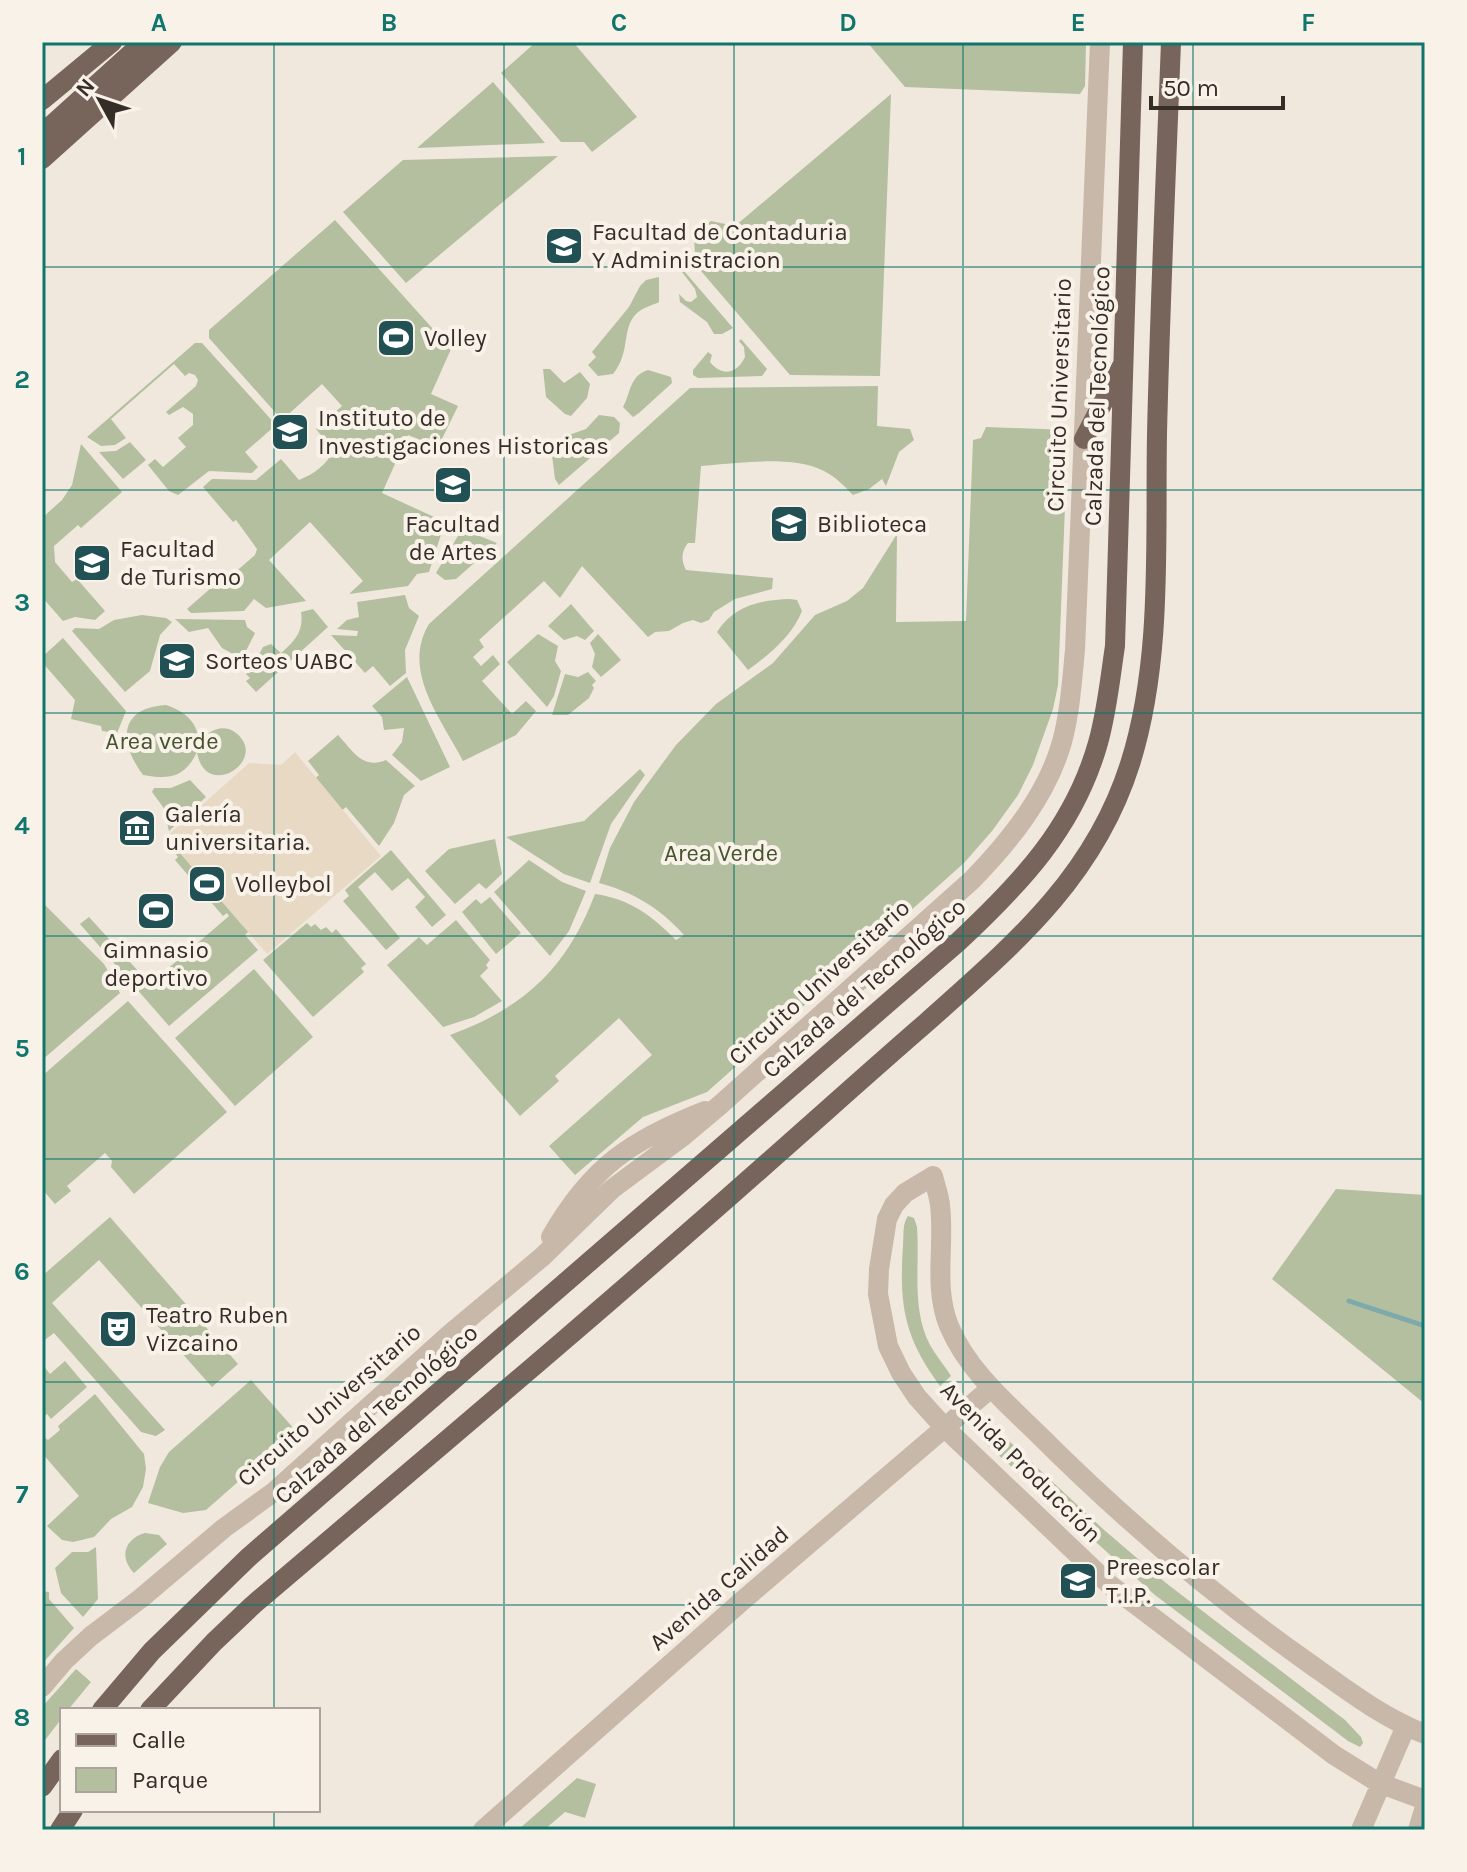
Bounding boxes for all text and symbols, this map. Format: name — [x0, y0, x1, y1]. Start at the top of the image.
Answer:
text: A — [151, 7, 167, 38]
text: B — [381, 7, 397, 38]
text: C — [611, 7, 627, 38]
text: D — [839, 7, 857, 38]
text: E — [1070, 7, 1086, 38]
text: F — [1301, 7, 1315, 38]
north arrow — [60, 60, 140, 140]
scale bar — [1151, 60, 1283, 110]
text: N — [70, 73, 100, 102]
text: 50 m — [1163, 74, 1219, 102]
text: 1 — [17, 141, 27, 172]
place label: Facultad de Contaduria Y Administracion — [592, 218, 848, 274]
school or university icon: Facultad de Contaduria Y Administracion — [543, 225, 585, 267]
street label: Calzada del Tecnológico — [1078, 266, 1116, 526]
street label: Circuito Universitario — [1041, 278, 1077, 512]
sports icon: Volley — [375, 317, 417, 359]
place label: Volley — [424, 324, 487, 352]
text: 2 — [14, 364, 30, 395]
place label: Instituto de Investigaciones Historicas — [318, 404, 609, 460]
school or university icon: Instituto de Investigaciones Historicas — [269, 411, 311, 453]
school or university icon: Facultad de Artes — [432, 464, 474, 506]
school or university icon: Biblioteca — [768, 503, 810, 545]
place label: Facultad de Artes — [405, 510, 501, 566]
place label: Biblioteca — [817, 510, 927, 538]
place label: Facultad de Turismo — [120, 535, 241, 591]
school or university icon: Facultad de Turismo — [71, 542, 113, 584]
text: 3 — [14, 587, 30, 618]
school or university icon: Sorteos UABC — [156, 640, 198, 682]
place label: Sorteos UABC — [205, 647, 353, 675]
park label: Area verde — [105, 727, 219, 755]
place label: Galería universitaria. — [165, 800, 310, 856]
museum icon: Galería universitaria. — [116, 807, 158, 849]
text: 4 — [14, 810, 30, 841]
park label: Area Verde — [664, 839, 778, 867]
sports icon: Volleybol — [186, 863, 228, 905]
place label: Volleybol — [235, 870, 332, 898]
sports icon: Gimnasio deportivo — [135, 890, 177, 932]
street label: Calzada del Tecnológico — [757, 892, 971, 1084]
street label: Circuito Universitario — [723, 893, 915, 1071]
place label: Gimnasio deportivo — [103, 936, 209, 992]
text: 5 — [14, 1033, 30, 1064]
text: 6 — [14, 1256, 30, 1287]
place label: Teatro Ruben Vizcaino — [146, 1301, 289, 1357]
theatre icon: Teatro Ruben Vizcaino — [97, 1308, 139, 1350]
street label: Circuito Universitario — [232, 1318, 426, 1492]
street label: Calzada del Tecnológico — [269, 1318, 483, 1510]
street label: Avenida Producción — [935, 1376, 1107, 1548]
text: 7 — [16, 1479, 29, 1510]
street label: Avenida Calidad — [643, 1520, 795, 1656]
place label: Preescolar T.I.P. — [1106, 1553, 1220, 1609]
school or university icon: Preescolar T.I.P. — [1057, 1560, 1099, 1602]
text: 8 — [14, 1702, 30, 1733]
legend — [60, 1708, 320, 1812]
text: Calle — [132, 1726, 186, 1754]
text: Parque — [132, 1766, 208, 1794]

